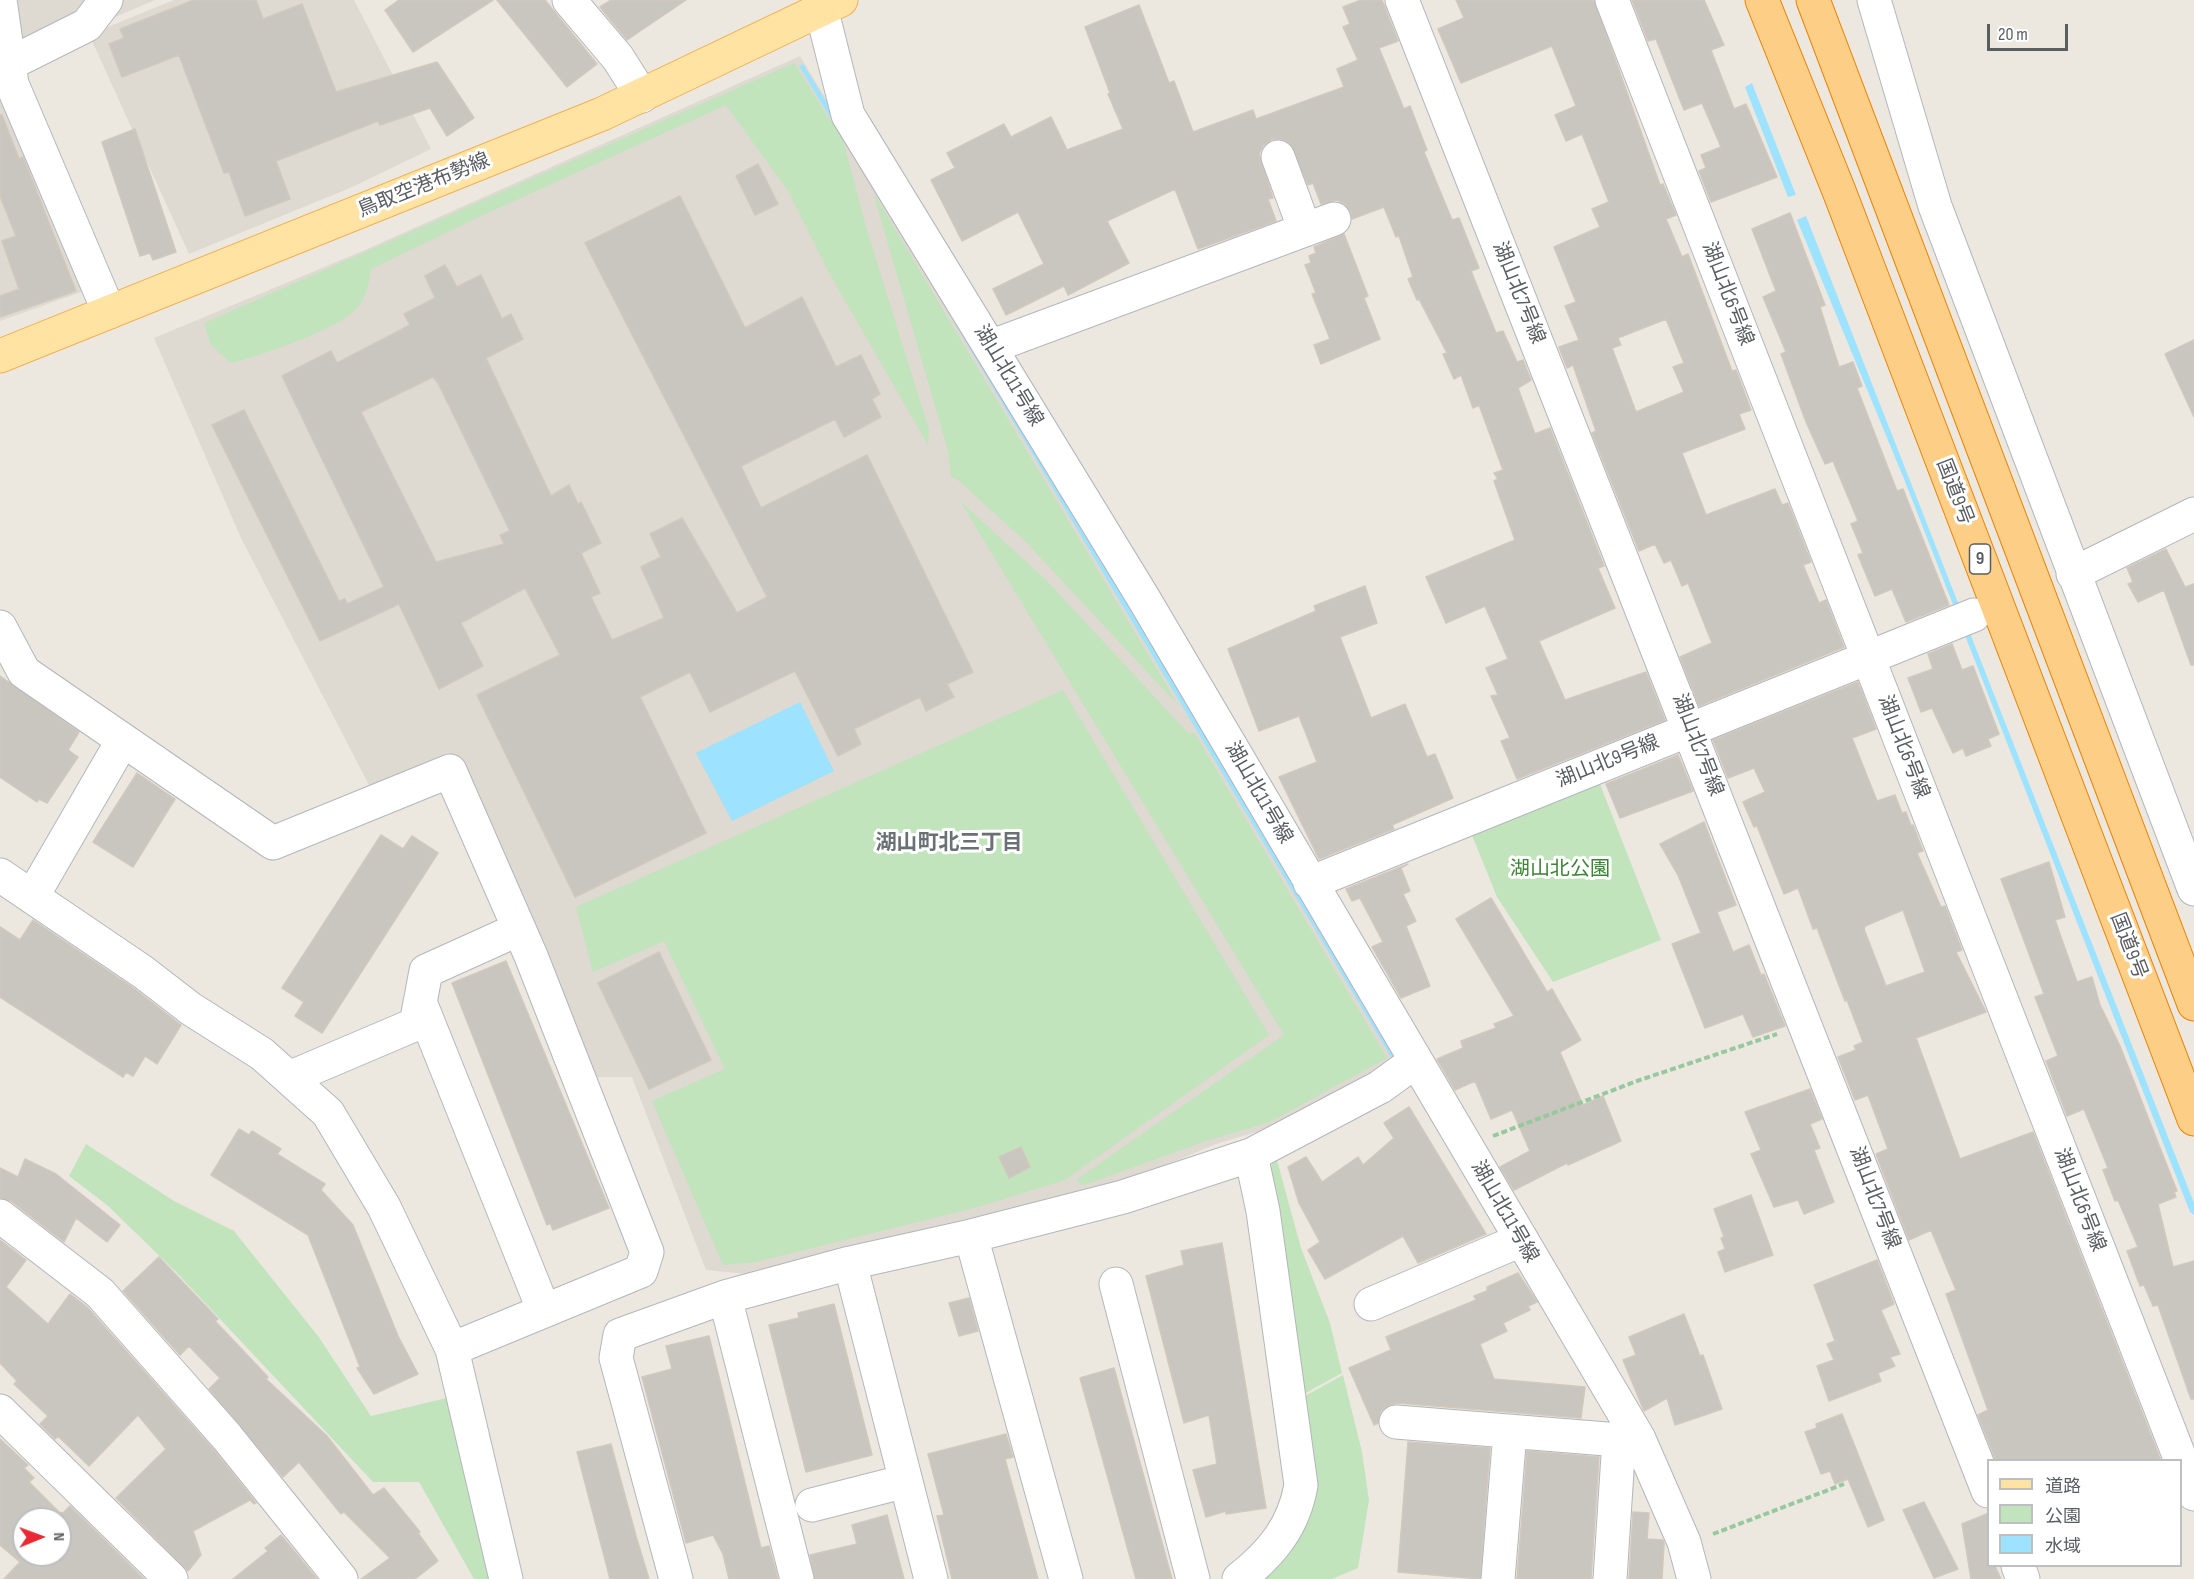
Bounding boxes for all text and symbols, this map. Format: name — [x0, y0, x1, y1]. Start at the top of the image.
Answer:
scale bar — [1990, 12, 2071, 50]
text: 20 m — [1998, 24, 2028, 45]
street label: 鳥取空港布勢線 — [355, 149, 493, 223]
street label: 湖山北7号線 — [1487, 238, 1549, 348]
street label: 湖山北6号線 — [1696, 239, 1758, 349]
street label: 湖山北11号線 — [968, 321, 1048, 431]
street label: 国道9号 — [1930, 456, 1978, 528]
road number: 9 — [1970, 544, 1990, 574]
street label: 湖山北7号線 — [1666, 690, 1728, 800]
street label: 湖山北6号線 — [1872, 692, 1934, 802]
street label: 湖山北9号線 — [1553, 730, 1663, 794]
street label: 湖山北11号線 — [1219, 738, 1297, 848]
district label: 湖山町北三丁目 — [876, 831, 1022, 857]
park label: 湖山北公園 — [1510, 858, 1610, 882]
street label: 国道9号 — [2104, 910, 2152, 982]
street label: 湖山北7号線 — [1843, 1143, 1905, 1253]
street label: 湖山北6号線 — [2048, 1145, 2110, 1255]
street label: 湖山北11号線 — [1465, 1157, 1543, 1267]
legend — [1987, 1459, 2182, 1567]
text: 道路 — [2045, 1476, 2081, 1497]
text: 公園 — [2045, 1506, 2081, 1527]
north arrow — [12, 1507, 72, 1567]
text: N — [49, 1532, 68, 1541]
text: 水域 — [2045, 1536, 2081, 1557]

